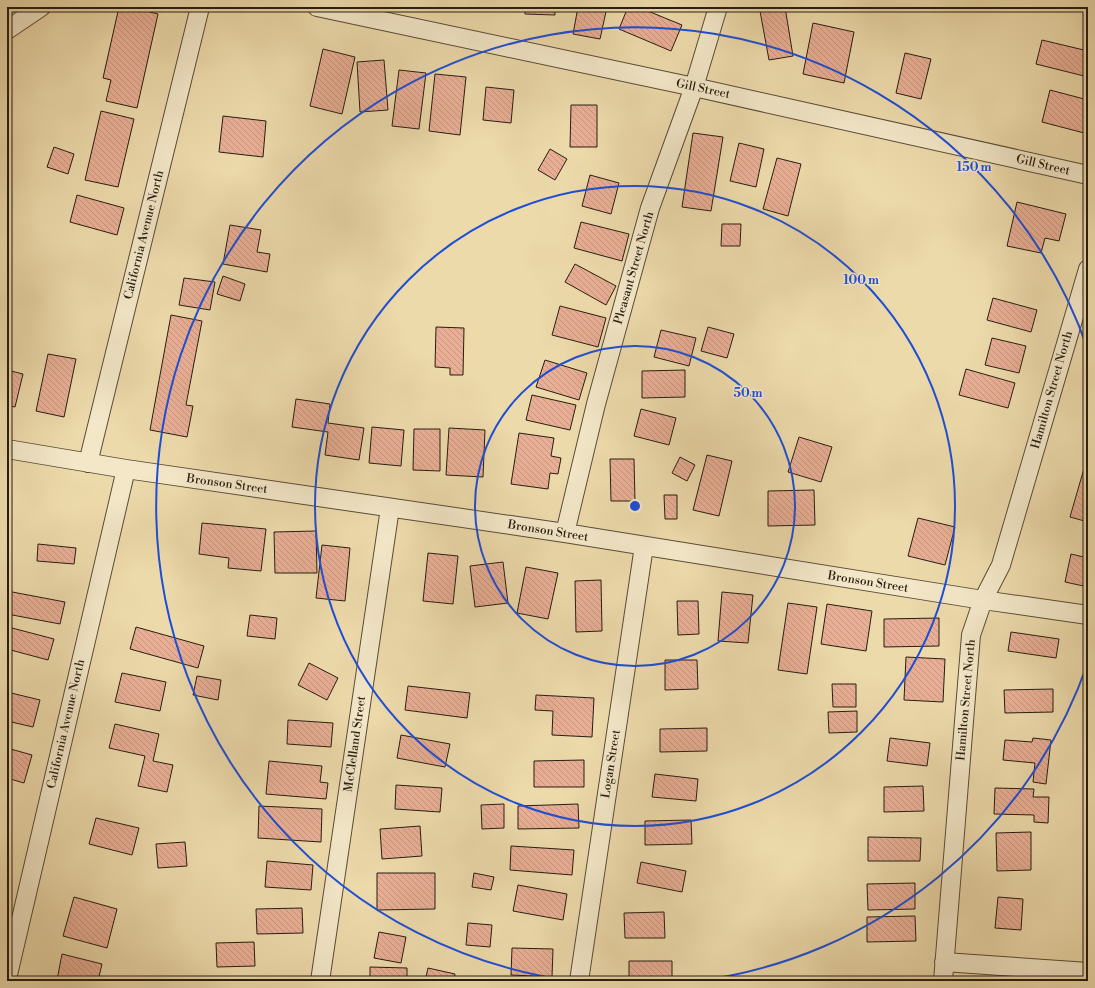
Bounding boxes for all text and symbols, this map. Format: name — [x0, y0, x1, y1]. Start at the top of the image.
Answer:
street label: Gill Street — [675, 76, 732, 102]
street label: Gill Street — [1015, 152, 1072, 179]
text: 150 m — [957, 160, 991, 175]
street label: California Avenue North — [121, 169, 167, 301]
street label: Pleasant Street North — [611, 210, 657, 326]
text: 100 m — [843, 273, 879, 288]
street label: Hamilton Street North — [1028, 329, 1076, 451]
text: 50 m — [733, 386, 763, 401]
street label: Bronson Street — [185, 471, 269, 497]
centre of rings — [628, 499, 642, 513]
street label: Bronson Street — [506, 517, 590, 545]
street label: Bronson Street — [826, 568, 910, 596]
street label: Hamilton Street North — [953, 639, 979, 761]
street label: California Avenue North — [44, 658, 88, 790]
street label: McClelland Street — [341, 694, 369, 793]
street label: Logan Street — [598, 728, 624, 799]

